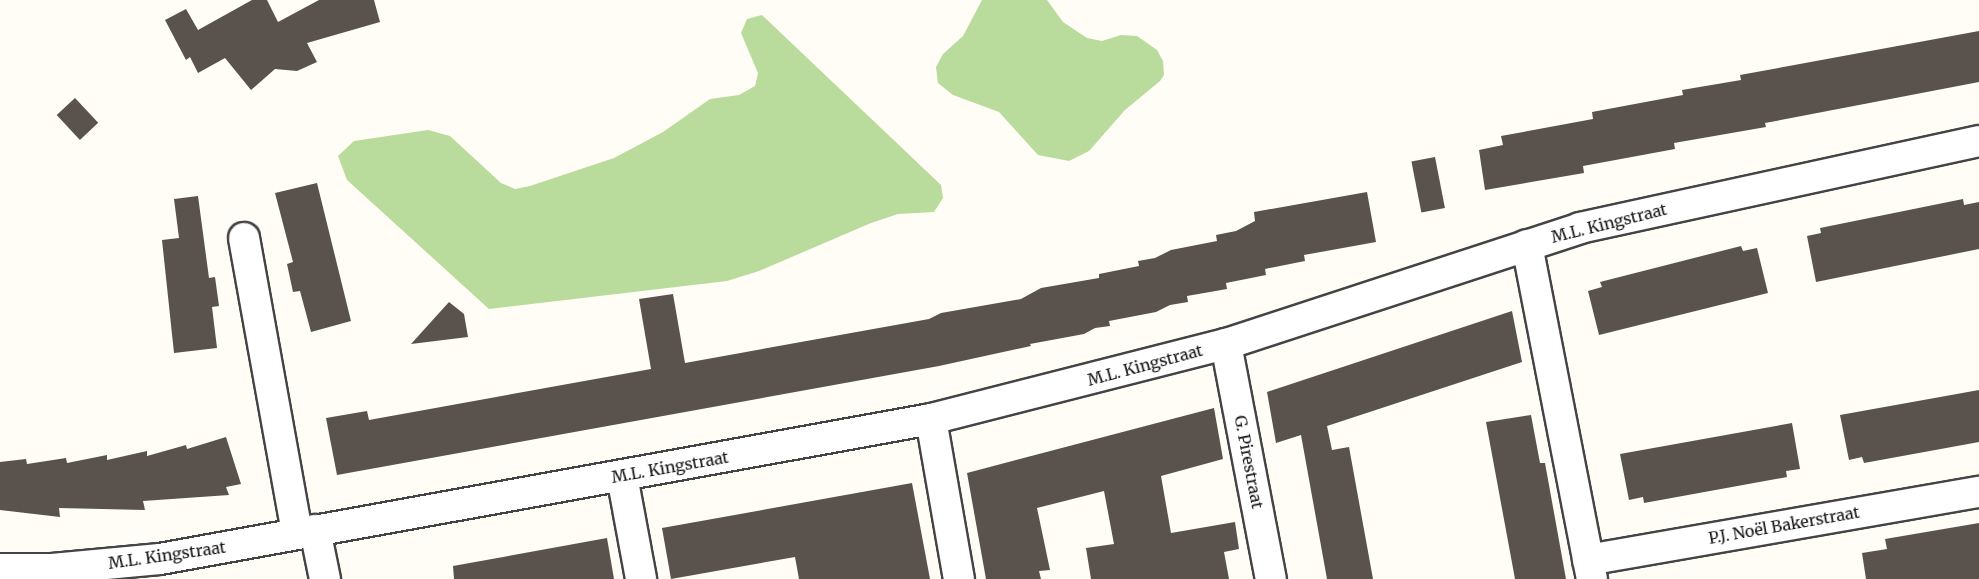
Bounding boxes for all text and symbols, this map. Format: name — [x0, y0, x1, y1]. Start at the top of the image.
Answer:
street label: M.L. Kingstraat — [1549, 199, 1669, 247]
street label: M.L. Kingstraat — [1085, 340, 1205, 390]
street label: G. Pirestraat — [1231, 414, 1267, 510]
street label: M.L. Kingstraat — [610, 447, 730, 487]
street label: P.J. Noël Bakerstraat — [1707, 502, 1861, 548]
street label: M.L. Kingstraat — [107, 537, 227, 573]

